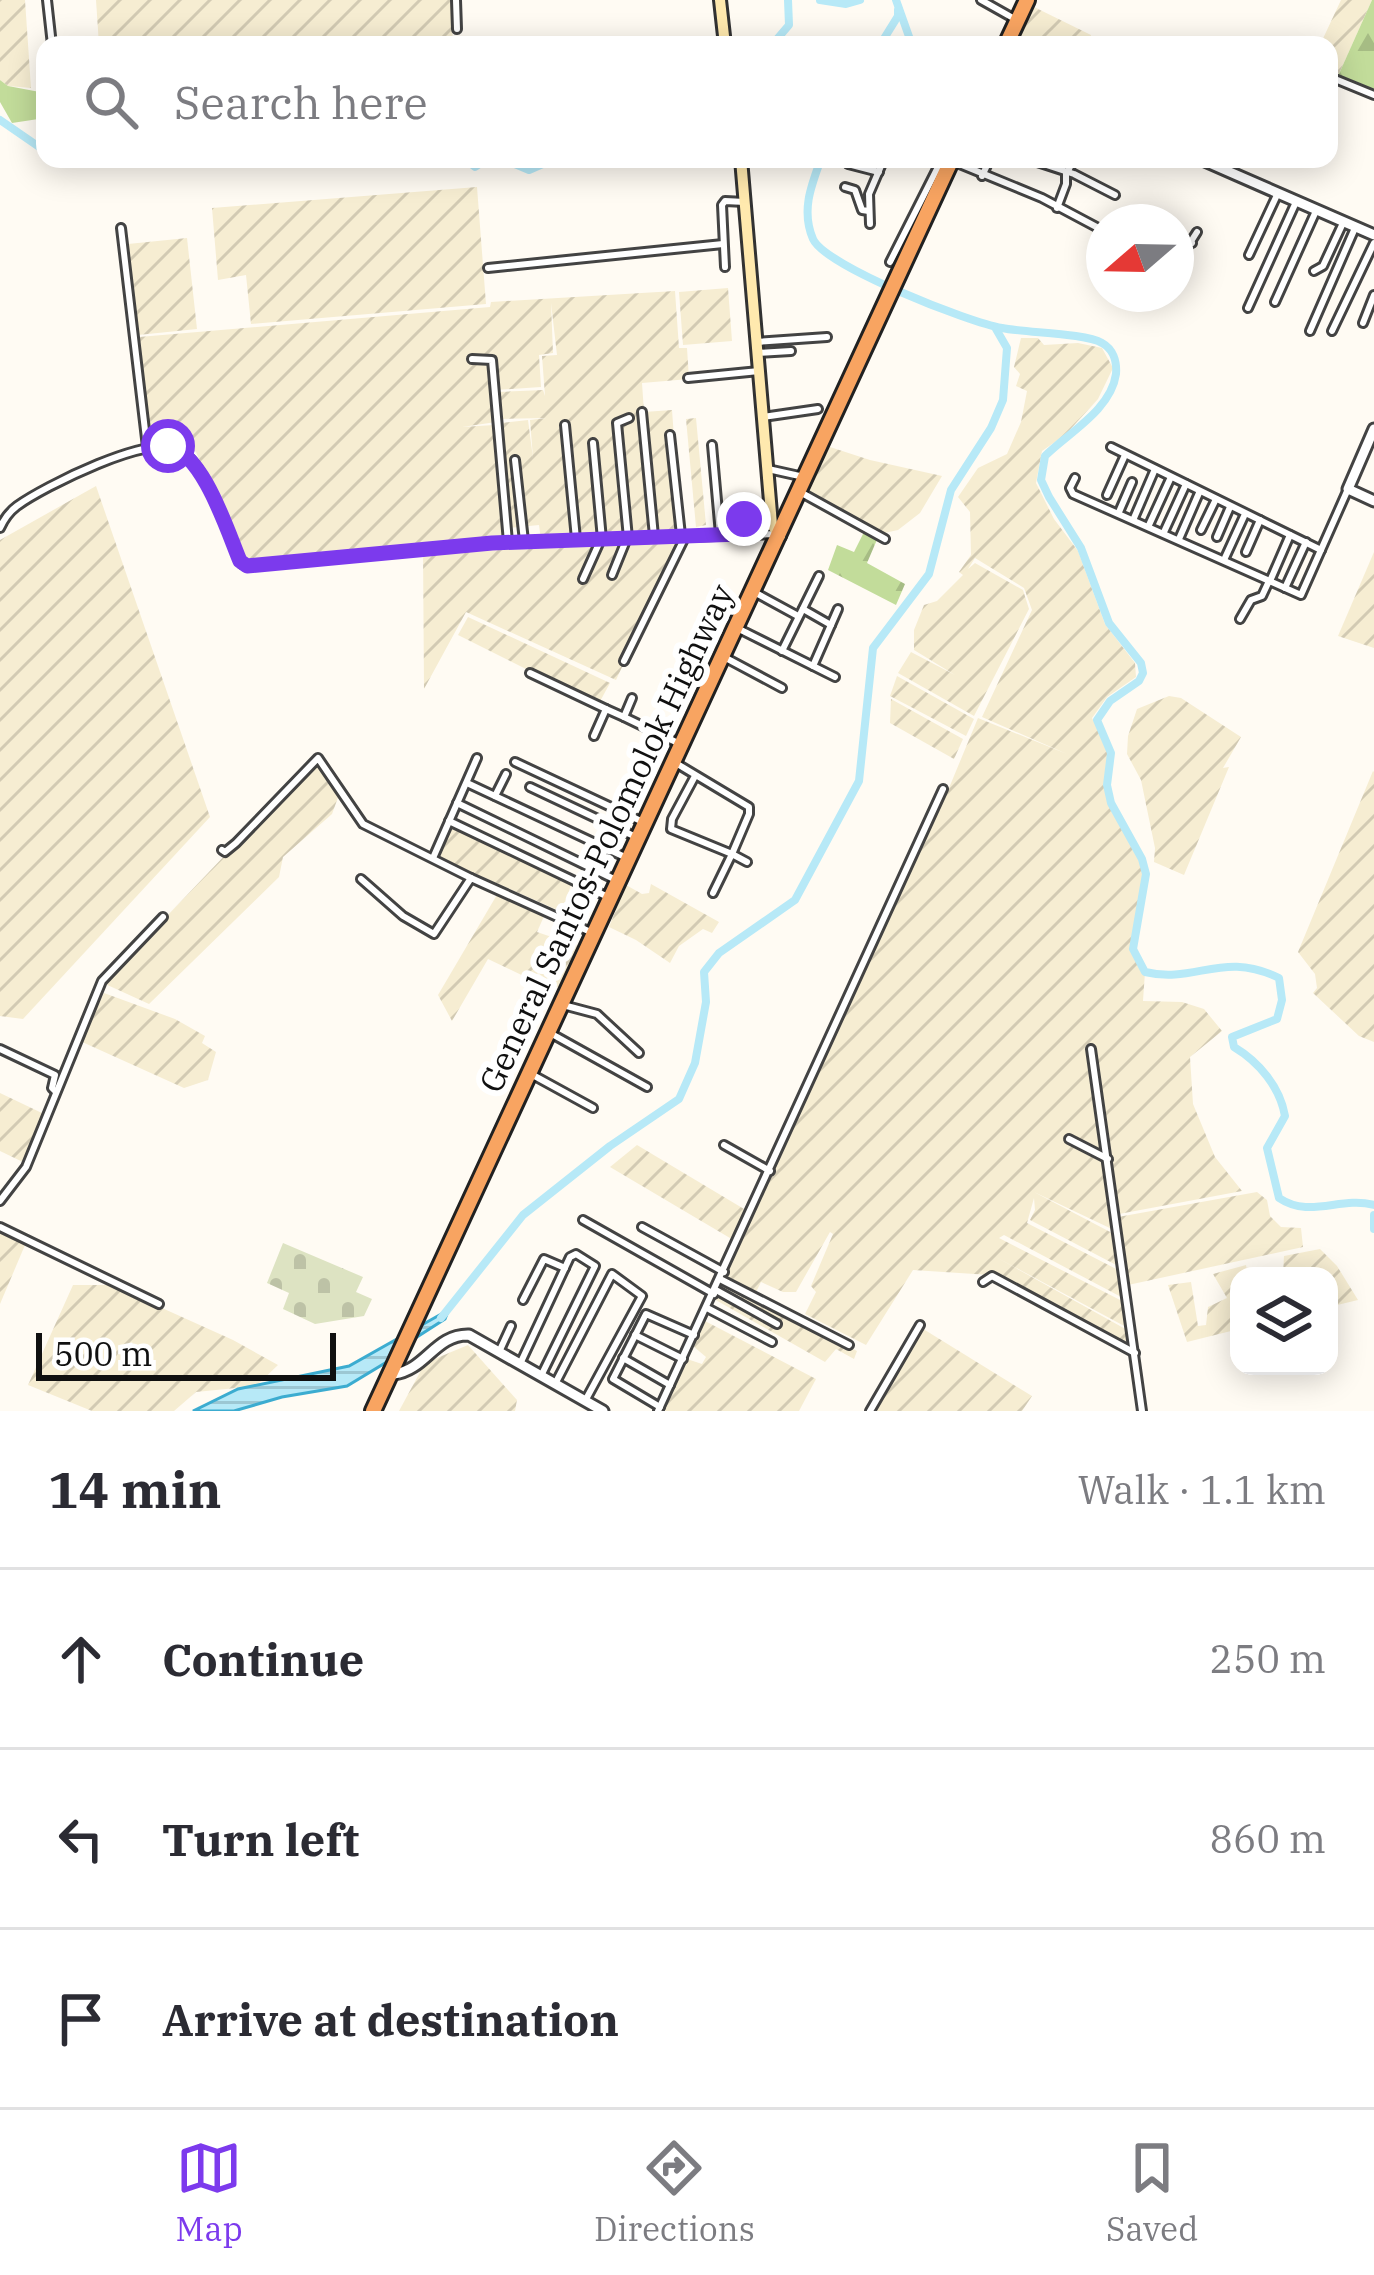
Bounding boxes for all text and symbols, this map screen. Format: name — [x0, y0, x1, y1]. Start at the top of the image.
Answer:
search box — [36, 36, 1338, 168]
icon: search — [78, 69, 144, 135]
text: Search here — [174, 73, 428, 131]
north arrow — [1086, 204, 1194, 312]
route start — [141, 419, 195, 473]
route end — [717, 492, 771, 546]
street label: General Santos-Polomolok Highway — [469, 576, 743, 1099]
map controls — [1230, 1267, 1338, 1375]
button: layers — [1230, 1267, 1338, 1375]
scale bar — [36, 1327, 336, 1380]
text: 500 m — [54, 1332, 153, 1375]
text: 14 min — [48, 1456, 221, 1522]
text: Walk · 1.1 km — [1078, 1464, 1326, 1515]
icon: ahead — [48, 1626, 114, 1692]
text: Continue — [162, 1630, 364, 1688]
text: 250 m — [1210, 1633, 1326, 1684]
icon: left — [48, 1806, 114, 1872]
text: Turn left — [162, 1810, 359, 1868]
text: 860 m — [1210, 1813, 1326, 1864]
icon: arrive — [48, 1986, 114, 2052]
text: Arrive at destination — [162, 1990, 619, 2048]
tab: Map — [176, 2135, 243, 2250]
tab: Directions — [594, 2135, 755, 2250]
tab: Saved — [1106, 2135, 1198, 2250]

